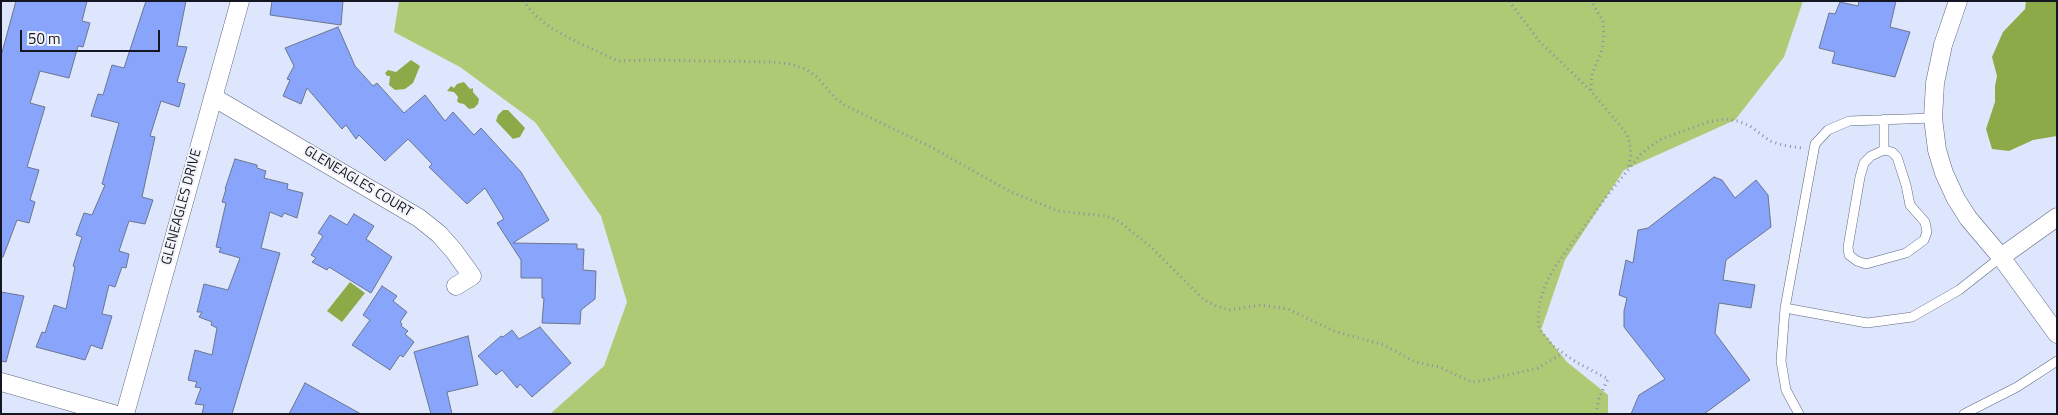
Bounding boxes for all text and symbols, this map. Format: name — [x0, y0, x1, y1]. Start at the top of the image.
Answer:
scale bar — [22, 20, 162, 52]
text: 50 m — [28, 27, 61, 50]
street label: GLENEAGLES COURT — [301, 143, 415, 221]
street label: GLENEAGLES DRIVE — [158, 147, 206, 267]

